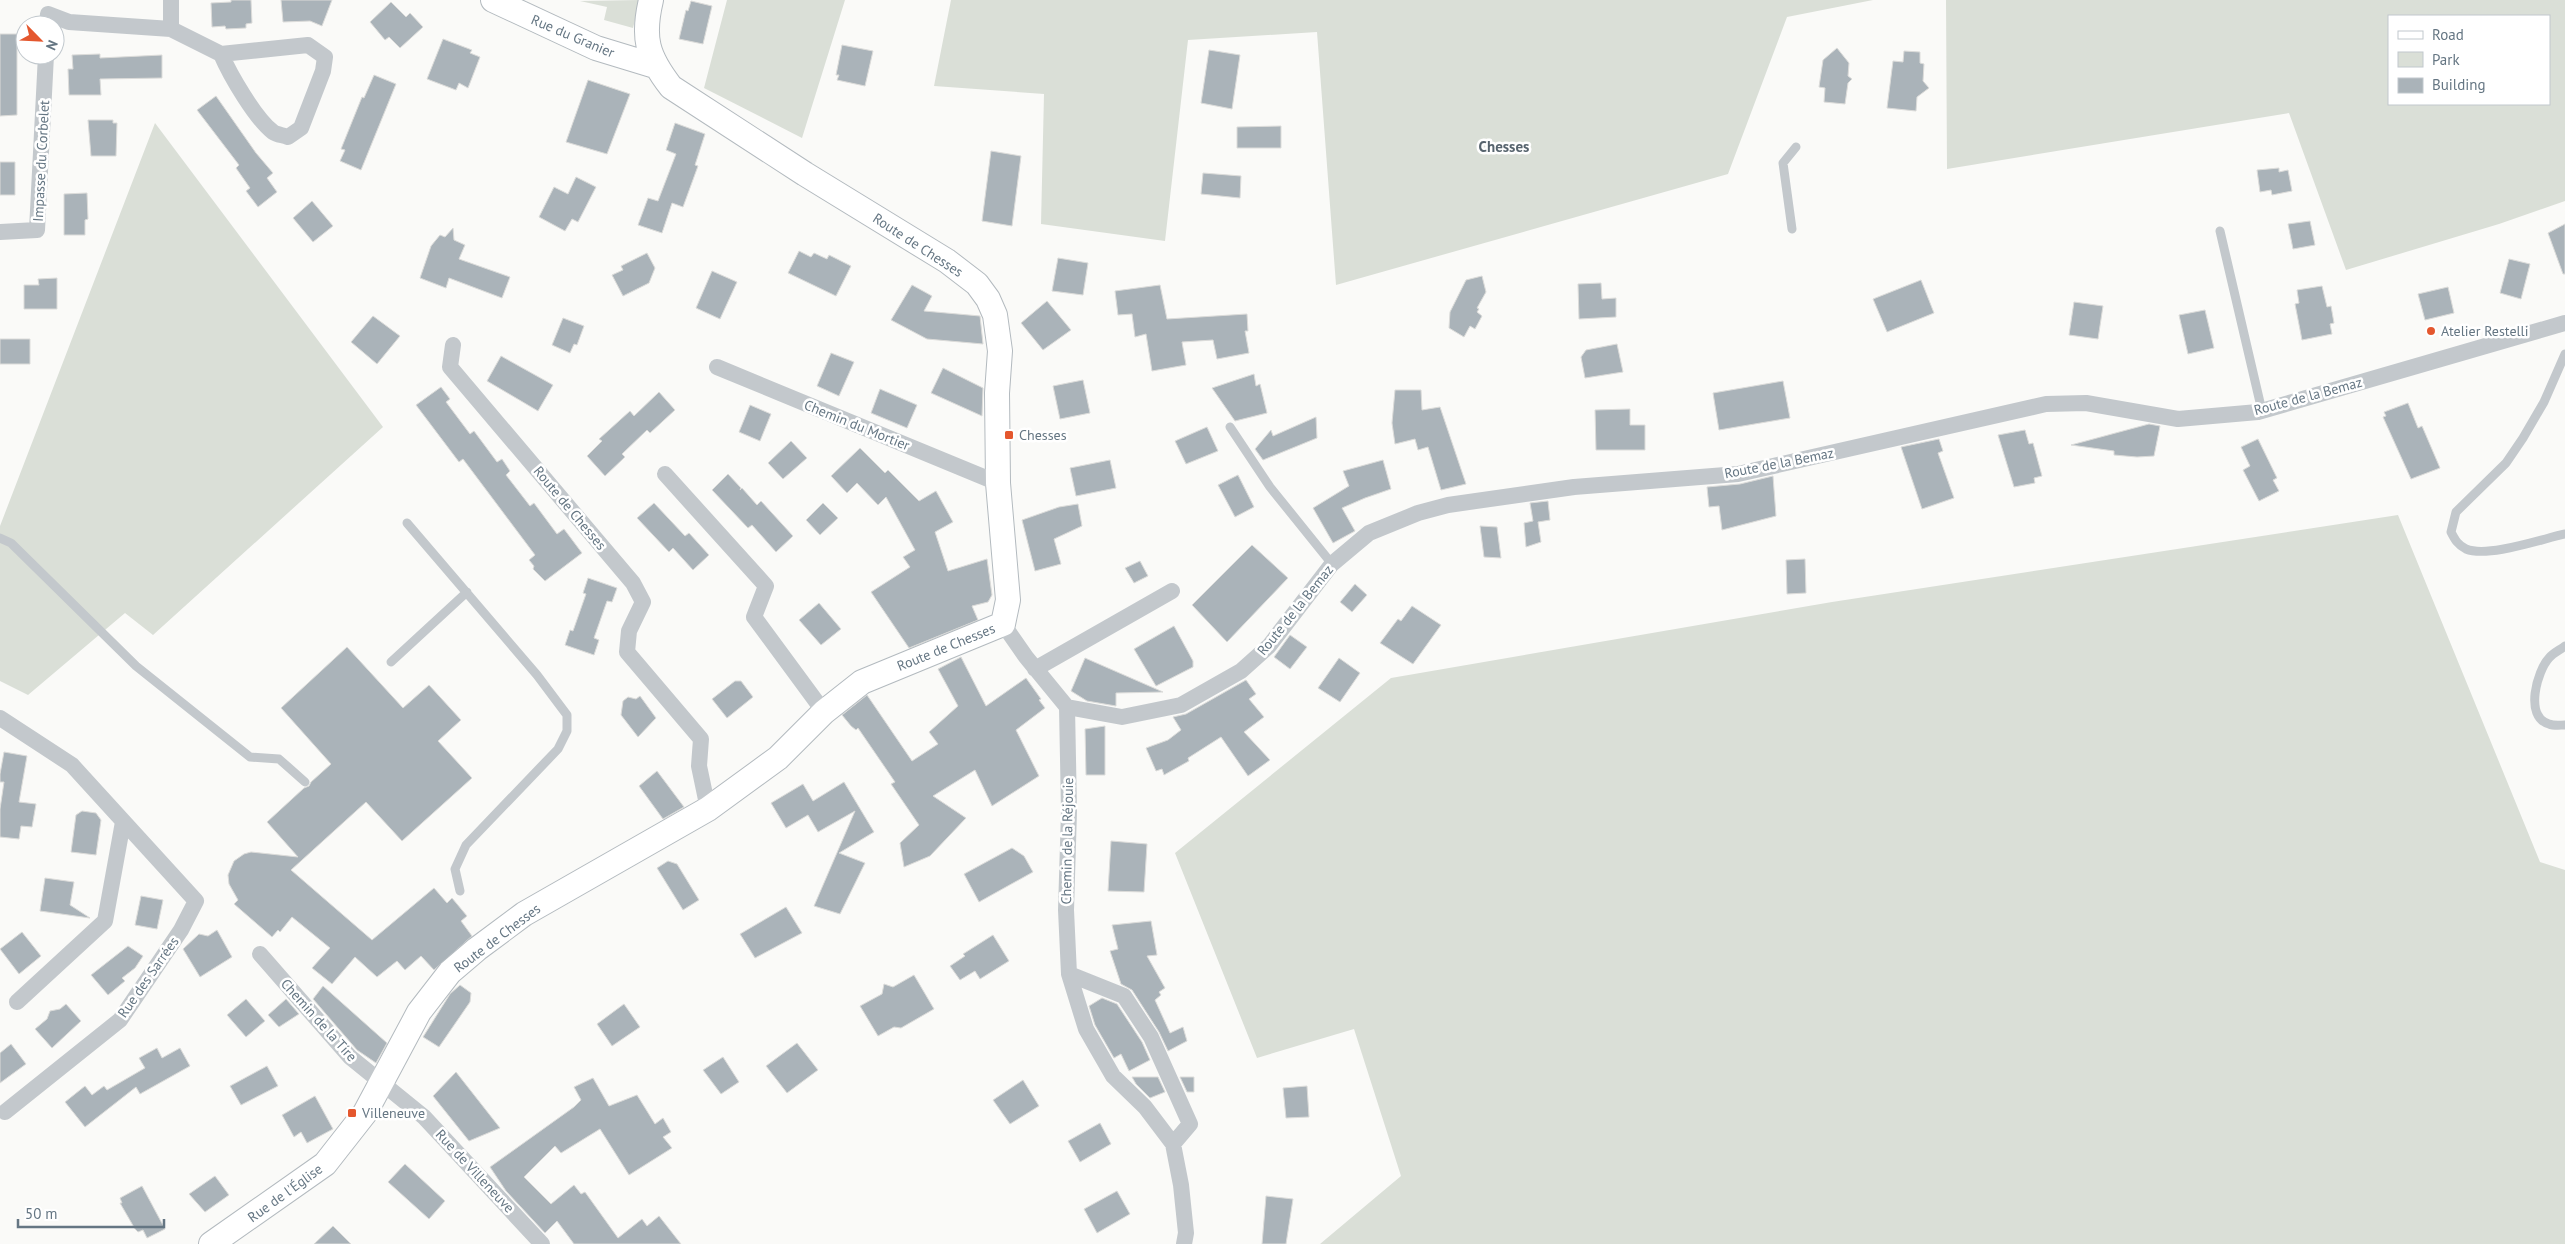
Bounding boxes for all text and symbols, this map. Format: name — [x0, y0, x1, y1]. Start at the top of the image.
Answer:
street label: Rue du Granier — [529, 10, 618, 62]
north arrow — [15, 15, 65, 65]
legend — [2388, 15, 2550, 105]
text: Road — [2432, 25, 2464, 44]
text: N — [42, 37, 62, 53]
text: Park — [2432, 50, 2460, 69]
text: Building — [2432, 75, 2486, 94]
street label: Impasse du Corbelet — [29, 99, 53, 222]
district label: Chesses — [1479, 137, 1529, 156]
street label: Route de Chesses — [869, 209, 967, 281]
place label: Atelier Restelli — [2441, 322, 2528, 340]
marker: Atelier Restelli — [2425, 325, 2437, 337]
street label: Route de la Bemaz — [2252, 373, 2364, 419]
street label: Chemin du Mortier — [802, 396, 913, 454]
place label: Chesses — [1019, 426, 1067, 444]
marker: Chesses — [1003, 429, 1015, 441]
street label: Route de la Bemaz — [1723, 444, 1835, 482]
street label: Route de Chesses — [530, 462, 610, 554]
street label: Route de la Bemaz — [1253, 561, 1337, 659]
street label: Route de Chesses — [894, 619, 998, 675]
street label: Chemin de la Réjouie — [1057, 777, 1077, 905]
street label: Route de Chesses — [450, 899, 544, 977]
street label: Rue des Sarrées — [113, 933, 183, 1021]
street label: Chemin de la Tire — [277, 975, 361, 1065]
place label: Villeneuve — [361, 1104, 425, 1122]
marker: Villeneuve — [346, 1107, 358, 1119]
street label: Rue de Villeneuve — [432, 1126, 518, 1216]
street label: Rue de l'Église — [244, 1160, 326, 1226]
scale bar — [18, 1196, 164, 1228]
text: 50 m — [25, 1204, 58, 1223]

